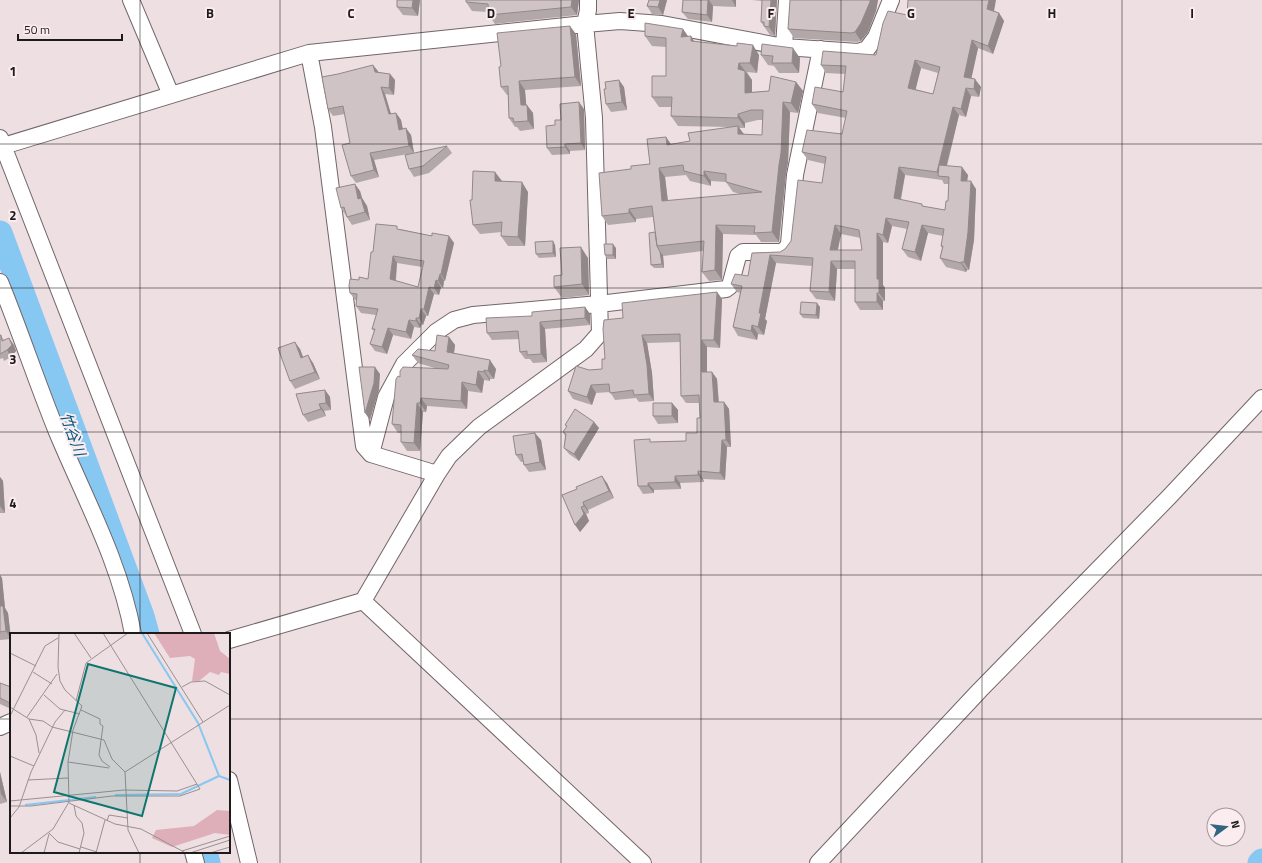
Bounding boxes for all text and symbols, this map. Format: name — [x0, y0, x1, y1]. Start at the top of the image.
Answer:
text: B — [206, 3, 214, 23]
text: C — [347, 3, 355, 23]
text: D — [487, 3, 495, 23]
text: E — [627, 3, 635, 23]
text: F — [768, 3, 775, 23]
text: G — [907, 3, 915, 23]
text: H — [1048, 3, 1056, 23]
text: I — [1190, 3, 1194, 23]
scale bar — [18, 16, 122, 42]
text: 50 m — [24, 20, 50, 39]
text: 1 — [9, 61, 17, 81]
text: 2 — [9, 205, 17, 225]
text: 3 — [9, 349, 17, 369]
water label: 竹谷川 — [54, 409, 92, 461]
text: 4 — [9, 493, 17, 513]
inset map — [10, 633, 230, 853]
north arrow — [1206, 807, 1246, 847]
text: N — [1227, 819, 1244, 830]

